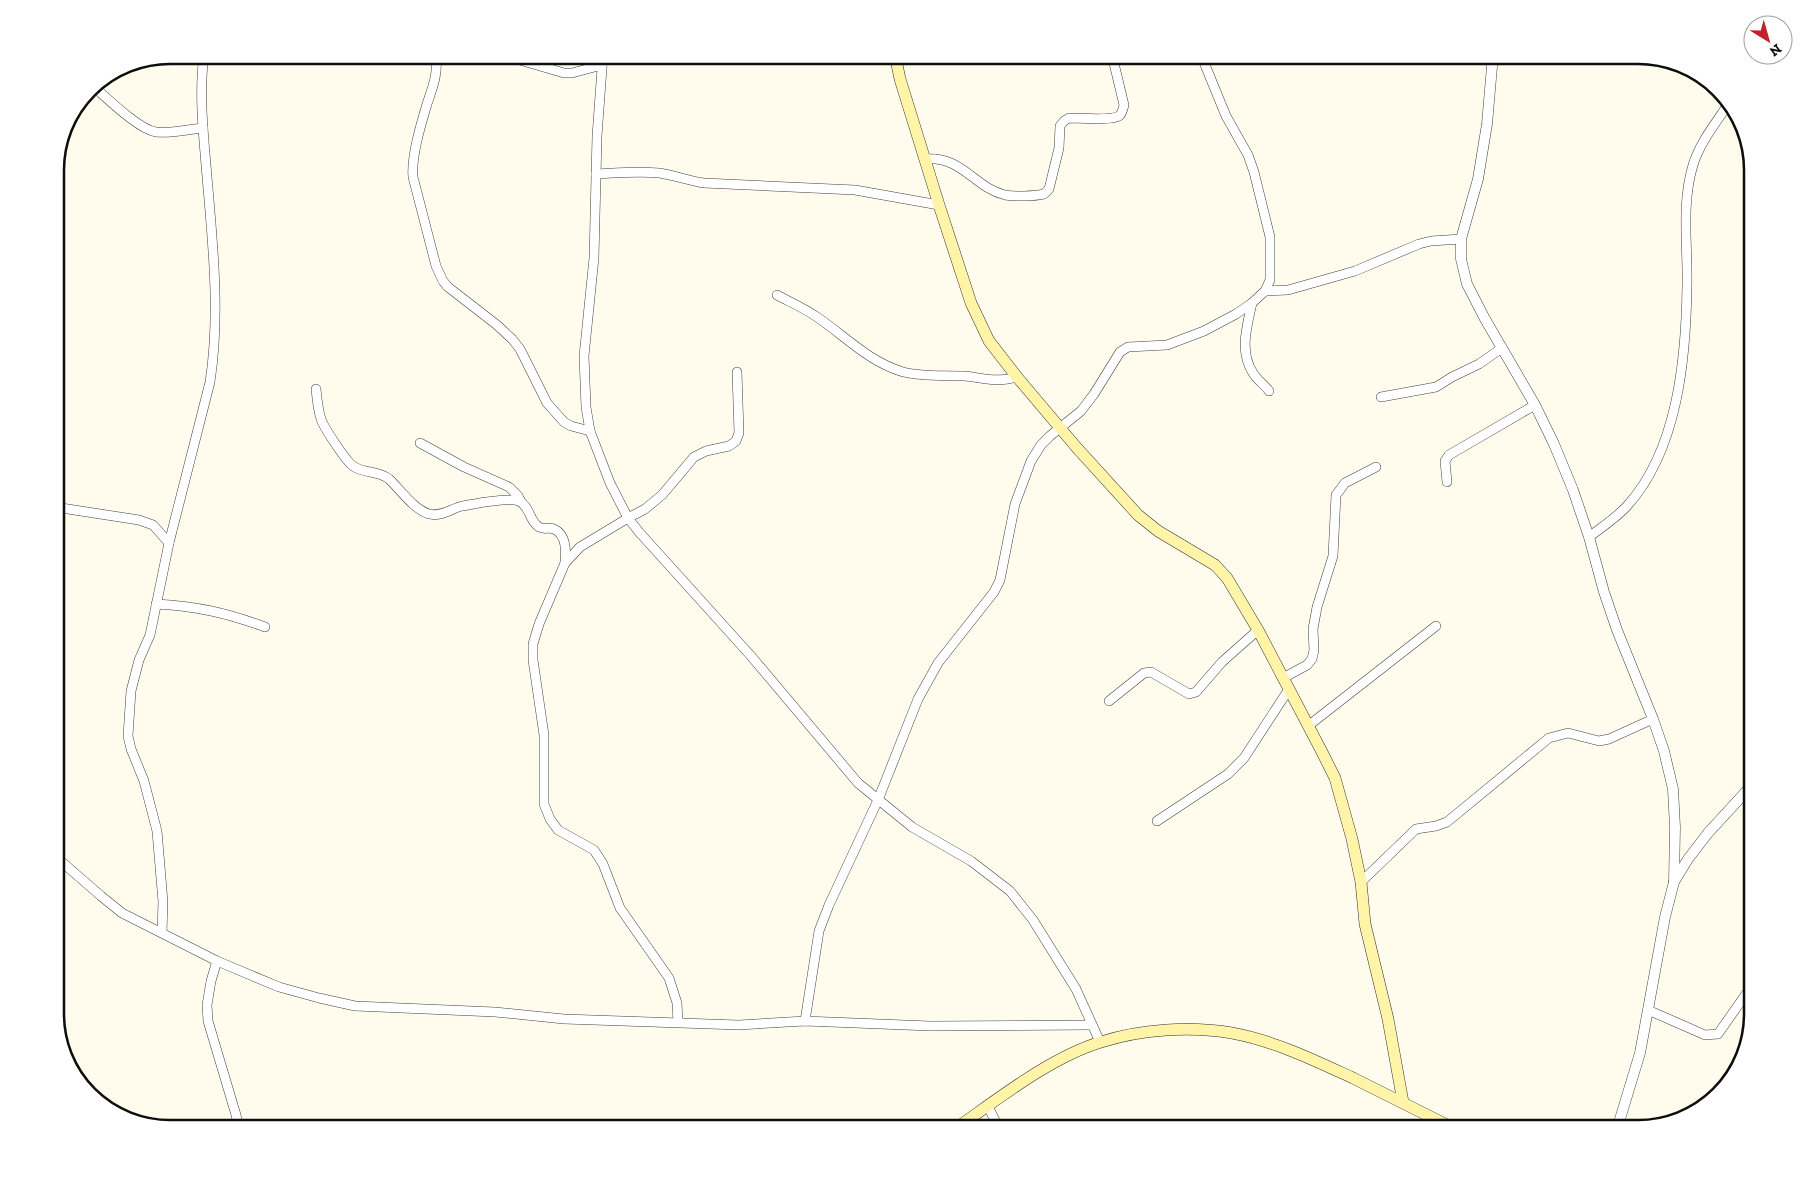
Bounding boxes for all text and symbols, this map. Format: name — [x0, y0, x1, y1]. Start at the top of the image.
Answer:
north arrow — [1743, 15, 1793, 65]
text: N — [1766, 40, 1785, 60]

